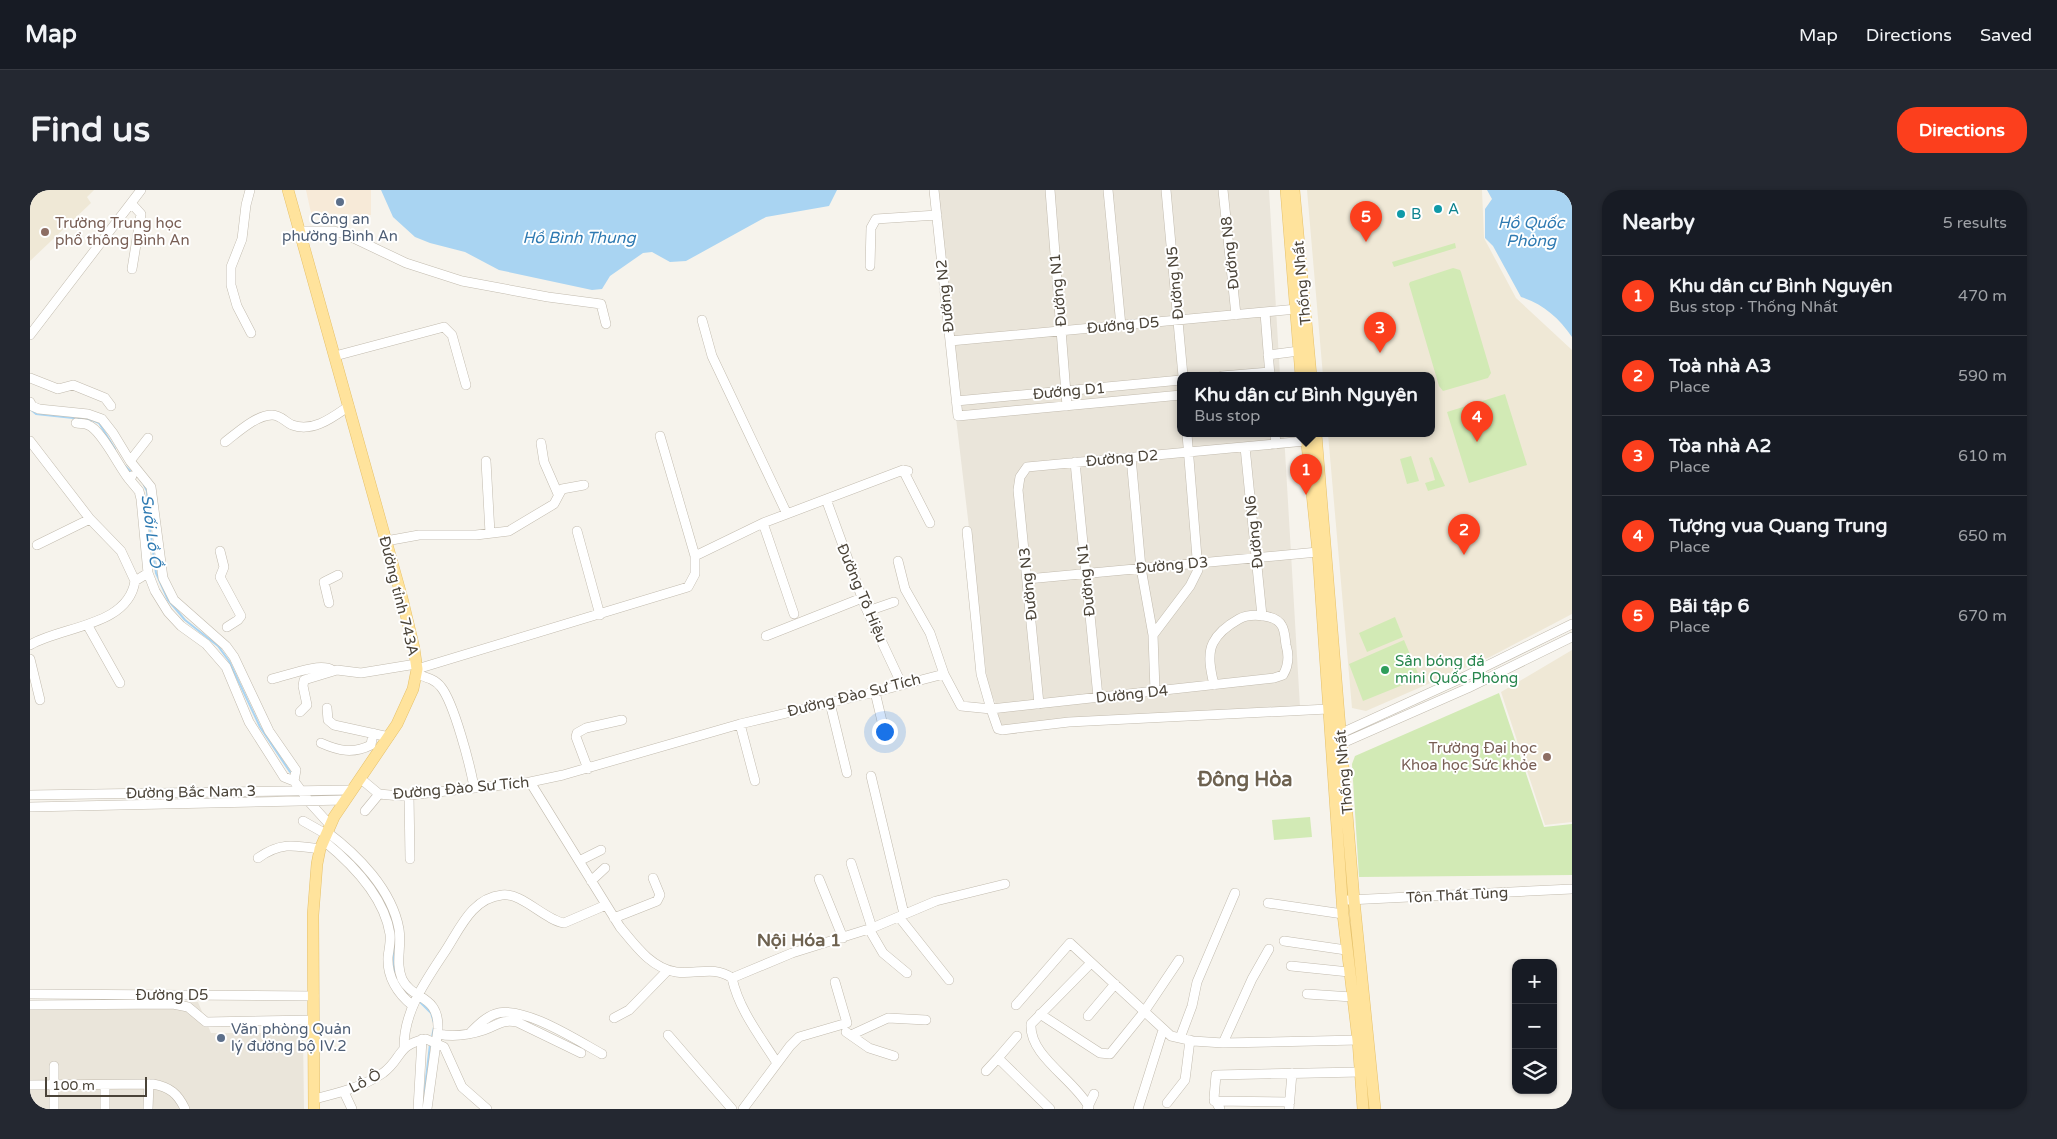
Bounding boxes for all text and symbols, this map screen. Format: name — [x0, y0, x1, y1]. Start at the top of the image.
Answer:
text: Map — [25, 20, 77, 49]
text: Map — [1799, 24, 1838, 46]
text: Directions — [1866, 24, 1952, 46]
text: Saved — [1980, 24, 2032, 46]
button: Directions — [1897, 107, 2027, 153]
text: Find us — [30, 109, 150, 151]
marker: Công an phường Bình An — [334, 196, 346, 208]
place label: A — [1448, 200, 1459, 218]
pin: 5 — [1350, 201, 1382, 242]
marker: A — [1432, 203, 1444, 215]
place label: B — [1411, 205, 1421, 223]
marker: B — [1395, 208, 1407, 220]
place label: Công an phường Bình An — [282, 210, 398, 245]
text: Nearby — [1622, 210, 1695, 235]
water label: Hồ Quốc Phòng — [1498, 213, 1566, 251]
text: 5 results — [1943, 213, 2007, 233]
place label: Trường Trung học phổ thông Bình An — [55, 214, 190, 249]
street label: Đướng N8 — [1217, 215, 1243, 291]
marker: Trường Trung học phổ thông Bình An — [39, 226, 51, 238]
water label: Hồ Bình Thung — [522, 228, 637, 248]
street label: Thống Nhất — [1289, 240, 1315, 326]
street label: Đường N5 — [1163, 246, 1187, 320]
street label: Đướng N1 — [1046, 253, 1070, 327]
street label: Đướng N2 — [932, 258, 958, 334]
text: Khu dân cư Bình Nguyên — [1669, 275, 1893, 297]
text: 1 — [1633, 286, 1643, 306]
text: 470 m — [1958, 286, 2007, 306]
text: Bus stop · Thống Nhất — [1669, 297, 1838, 317]
pin: 3 — [1364, 312, 1396, 353]
street label: Đướng D5 — [1086, 313, 1160, 337]
text: Toà nhà A3 — [1669, 355, 1771, 377]
text: 2 — [1633, 366, 1643, 386]
text: 590 m — [1958, 366, 2007, 386]
popup — [1177, 372, 1435, 437]
text: Place — [1669, 377, 1710, 397]
street label: Đướng D1 — [1032, 379, 1106, 403]
text: Khu dân cư Bình Nguyên — [1194, 384, 1418, 406]
pin: 4 — [1461, 401, 1493, 442]
text: Bus stop — [1194, 406, 1260, 426]
text: Tòa nhà A2 — [1669, 435, 1771, 457]
street label: Đường D2 — [1085, 446, 1159, 470]
text: 3 — [1633, 446, 1643, 466]
text: 610 m — [1958, 446, 2007, 466]
pin: 1 — [1290, 454, 1322, 495]
text: Place — [1669, 457, 1710, 477]
water label: Suối Lồ Ồ — [137, 493, 167, 570]
street label: Đường N6 — [1241, 494, 1267, 570]
pin: 2 — [1448, 514, 1480, 555]
text: Tượng vua Quang Trung — [1669, 515, 1887, 537]
text: 4 — [1633, 526, 1643, 546]
text: 650 m — [1958, 526, 2007, 546]
street label: Đường tỉnh 743A — [375, 534, 423, 658]
text: Place — [1669, 537, 1710, 557]
street label: Đường Tô Hiệu — [833, 541, 891, 645]
street label: Đường N1 — [1073, 542, 1099, 618]
street label: Đường N3 — [1015, 546, 1041, 622]
street label: Đường D3 — [1135, 553, 1209, 577]
text: Bãi tập 6 — [1669, 595, 1749, 617]
text: 5 — [1633, 606, 1643, 626]
text: 670 m — [1958, 606, 2007, 626]
text: Place — [1669, 617, 1710, 637]
place label: Sân bóng đá mini Quốc Phòng — [1395, 652, 1518, 687]
marker: Sân bóng đá mini Quốc Phòng — [1379, 664, 1391, 676]
street label: Đường Đào Sư Tích — [785, 670, 923, 720]
street label: Dường D4 — [1095, 681, 1169, 707]
your location — [872, 719, 898, 745]
street label: Thống Nhất — [1331, 729, 1357, 815]
place label: Trường Đại học Khoa học Sức khỏe — [1401, 739, 1537, 774]
marker: Trường Đại học Khoa học Sức khỏe — [1541, 751, 1553, 763]
district label: Đông Hòa — [1196, 768, 1293, 792]
street label: Đường Đào Sư Tích — [392, 773, 530, 803]
street label: Đường Bắc Nam 3 — [126, 782, 256, 802]
street label: Tôn Thất Tùng — [1405, 883, 1509, 907]
district label: Nội Hóa 1 — [757, 929, 841, 951]
map controls — [1512, 959, 1557, 1094]
button: + — [1512, 959, 1557, 1004]
street label: Đường D5 — [136, 986, 208, 1004]
button: − — [1512, 1004, 1557, 1049]
place label: Văn phòng Quản lý đường bộ IV.2 — [231, 1020, 351, 1055]
marker: Văn phòng Quản lý đường bộ IV.2 — [215, 1032, 227, 1044]
button: layers — [1512, 1049, 1557, 1094]
street label: Lồ Ô — [346, 1065, 384, 1097]
scale bar — [45, 1074, 148, 1097]
text: 100 m — [52, 1077, 95, 1094]

